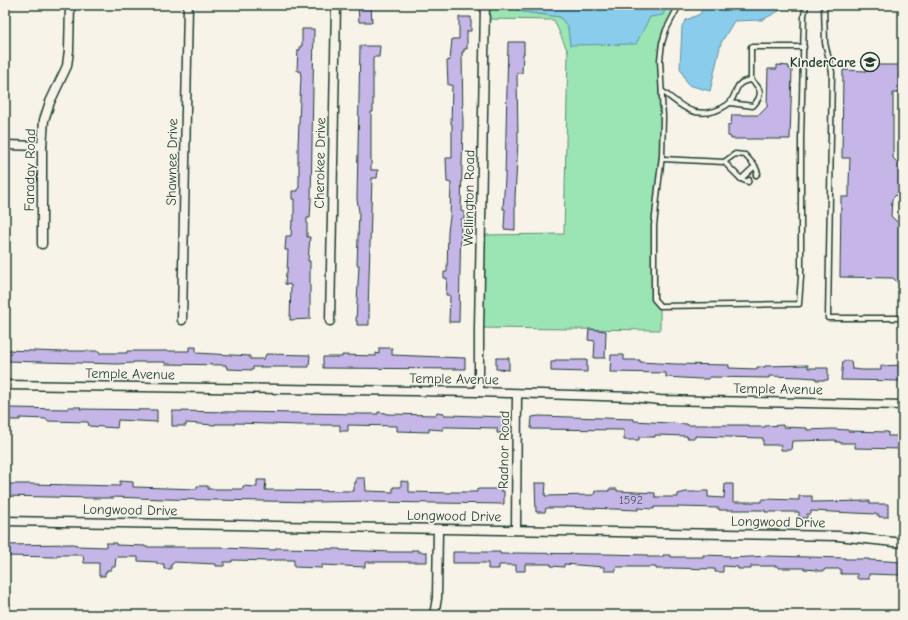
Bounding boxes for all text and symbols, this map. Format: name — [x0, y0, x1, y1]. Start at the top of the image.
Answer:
school or university icon: KinderCare — [859, 51, 881, 73]
place label: KinderCare — [790, 54, 856, 71]
street label: Cherokee Drive — [311, 117, 329, 209]
street label: Shawnee Drive — [163, 118, 181, 206]
street label: Faraday Road — [21, 128, 39, 212]
street label: Wellington Road — [460, 150, 478, 246]
street label: Temple Avenue — [85, 365, 175, 383]
street label: Temple Avenue — [409, 370, 499, 388]
street label: Temple Avenue — [733, 380, 823, 398]
street label: Radnor Road — [495, 411, 513, 489]
house number: 1592 — [619, 493, 643, 507]
street label: Longwood Drive — [83, 501, 177, 519]
street label: Longwood Drive — [407, 507, 501, 525]
street label: Longwood Drive — [731, 513, 825, 531]

